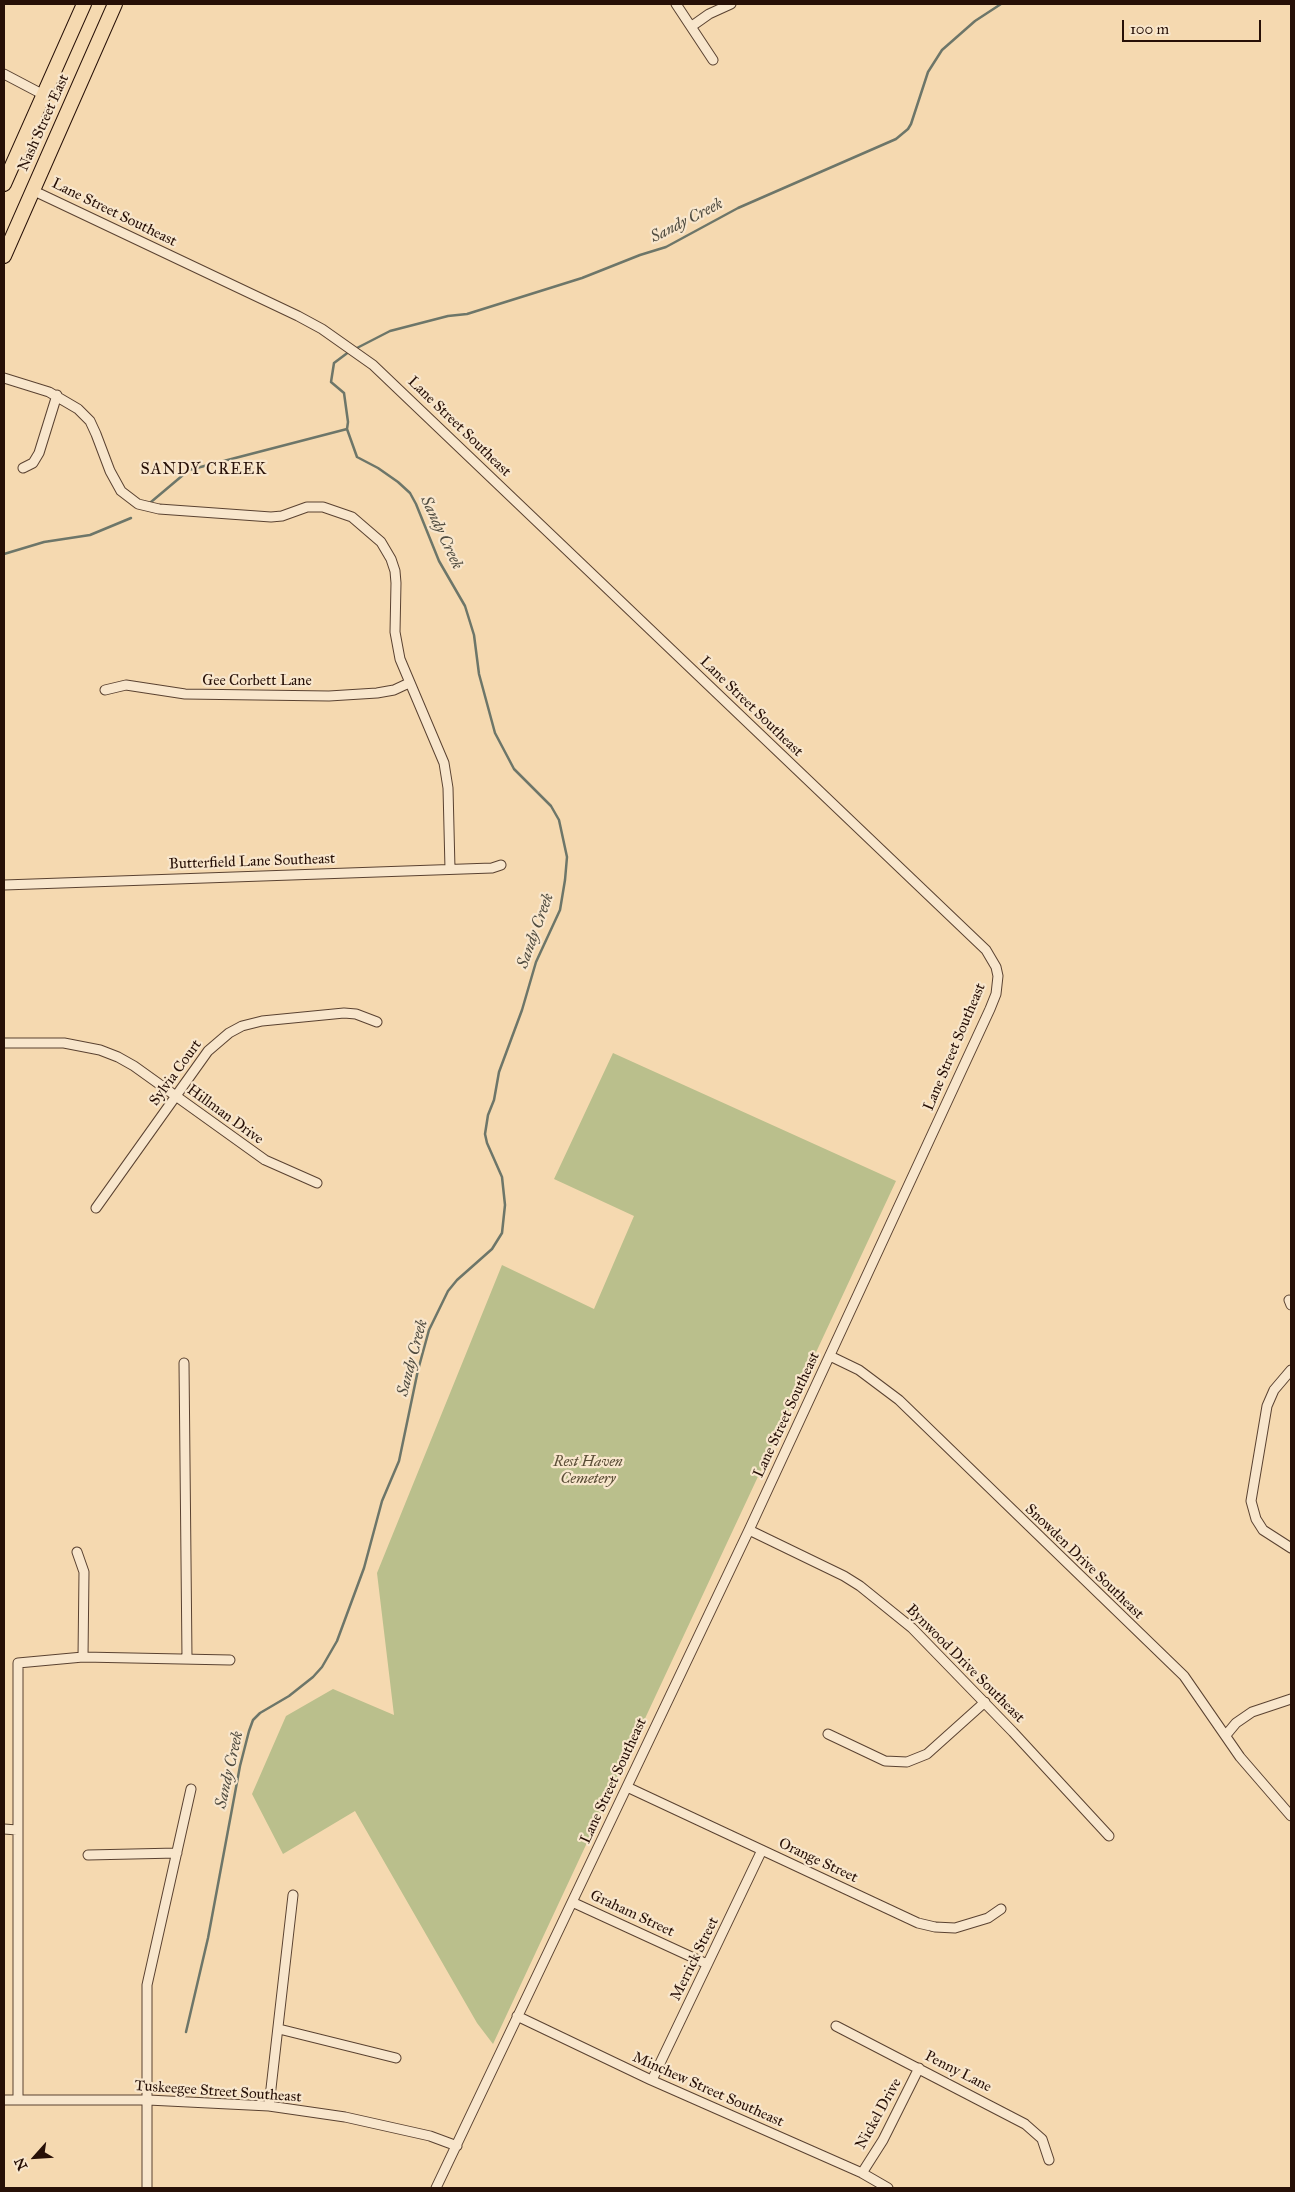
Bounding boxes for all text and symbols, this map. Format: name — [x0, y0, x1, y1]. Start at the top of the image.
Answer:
scale bar — [1125, 10, 1264, 42]
text: 100 m — [1130, 20, 1169, 38]
street label: Nash Street East — [15, 72, 73, 174]
street label: Lane Street Southeast — [49, 175, 179, 251]
water label: Sandy Creek — [648, 195, 726, 247]
street label: Lane Street Southeast — [404, 373, 514, 481]
district label: SANDY CREEK — [139, 460, 269, 480]
water label: Sandy Creek — [416, 493, 466, 573]
street label: Lane Street Southeast — [696, 653, 806, 761]
street label: Gee Corbett Lane — [202, 672, 312, 690]
street label: Butterfield Lane Southeast — [169, 850, 335, 874]
water label: Sandy Creek — [514, 891, 558, 971]
street label: Lane Street Southeast — [920, 981, 990, 1113]
street label: Sylvia Court — [146, 1037, 206, 1109]
street label: Hillman Drive — [183, 1081, 267, 1149]
water label: Sandy Creek — [394, 1318, 432, 1398]
street label: Lane Street Southeast — [750, 1349, 824, 1481]
park label: Rest Haven Cemetery — [553, 1453, 623, 1488]
street label: Snowden Drive Southeast — [1021, 1501, 1147, 1623]
street label: Bynwood Drive Southeast — [902, 1601, 1028, 1727]
street label: Lane Street Southeast — [577, 1715, 651, 1847]
water label: Sandy Creek — [212, 1730, 248, 1810]
street label: Orange Street — [776, 1835, 860, 1887]
street label: Graham Street — [587, 1887, 677, 1941]
street label: Merrick Street — [667, 1914, 723, 2004]
street label: Penny Lane — [922, 2048, 994, 2096]
street label: Minchew Street Southeast — [630, 2049, 786, 2131]
street label: Nickel Drive — [852, 2075, 906, 2153]
street label: Tuskeegee Street Southeast — [134, 2077, 302, 2107]
north arrow — [10, 2132, 60, 2182]
text: N — [11, 2155, 31, 2173]

